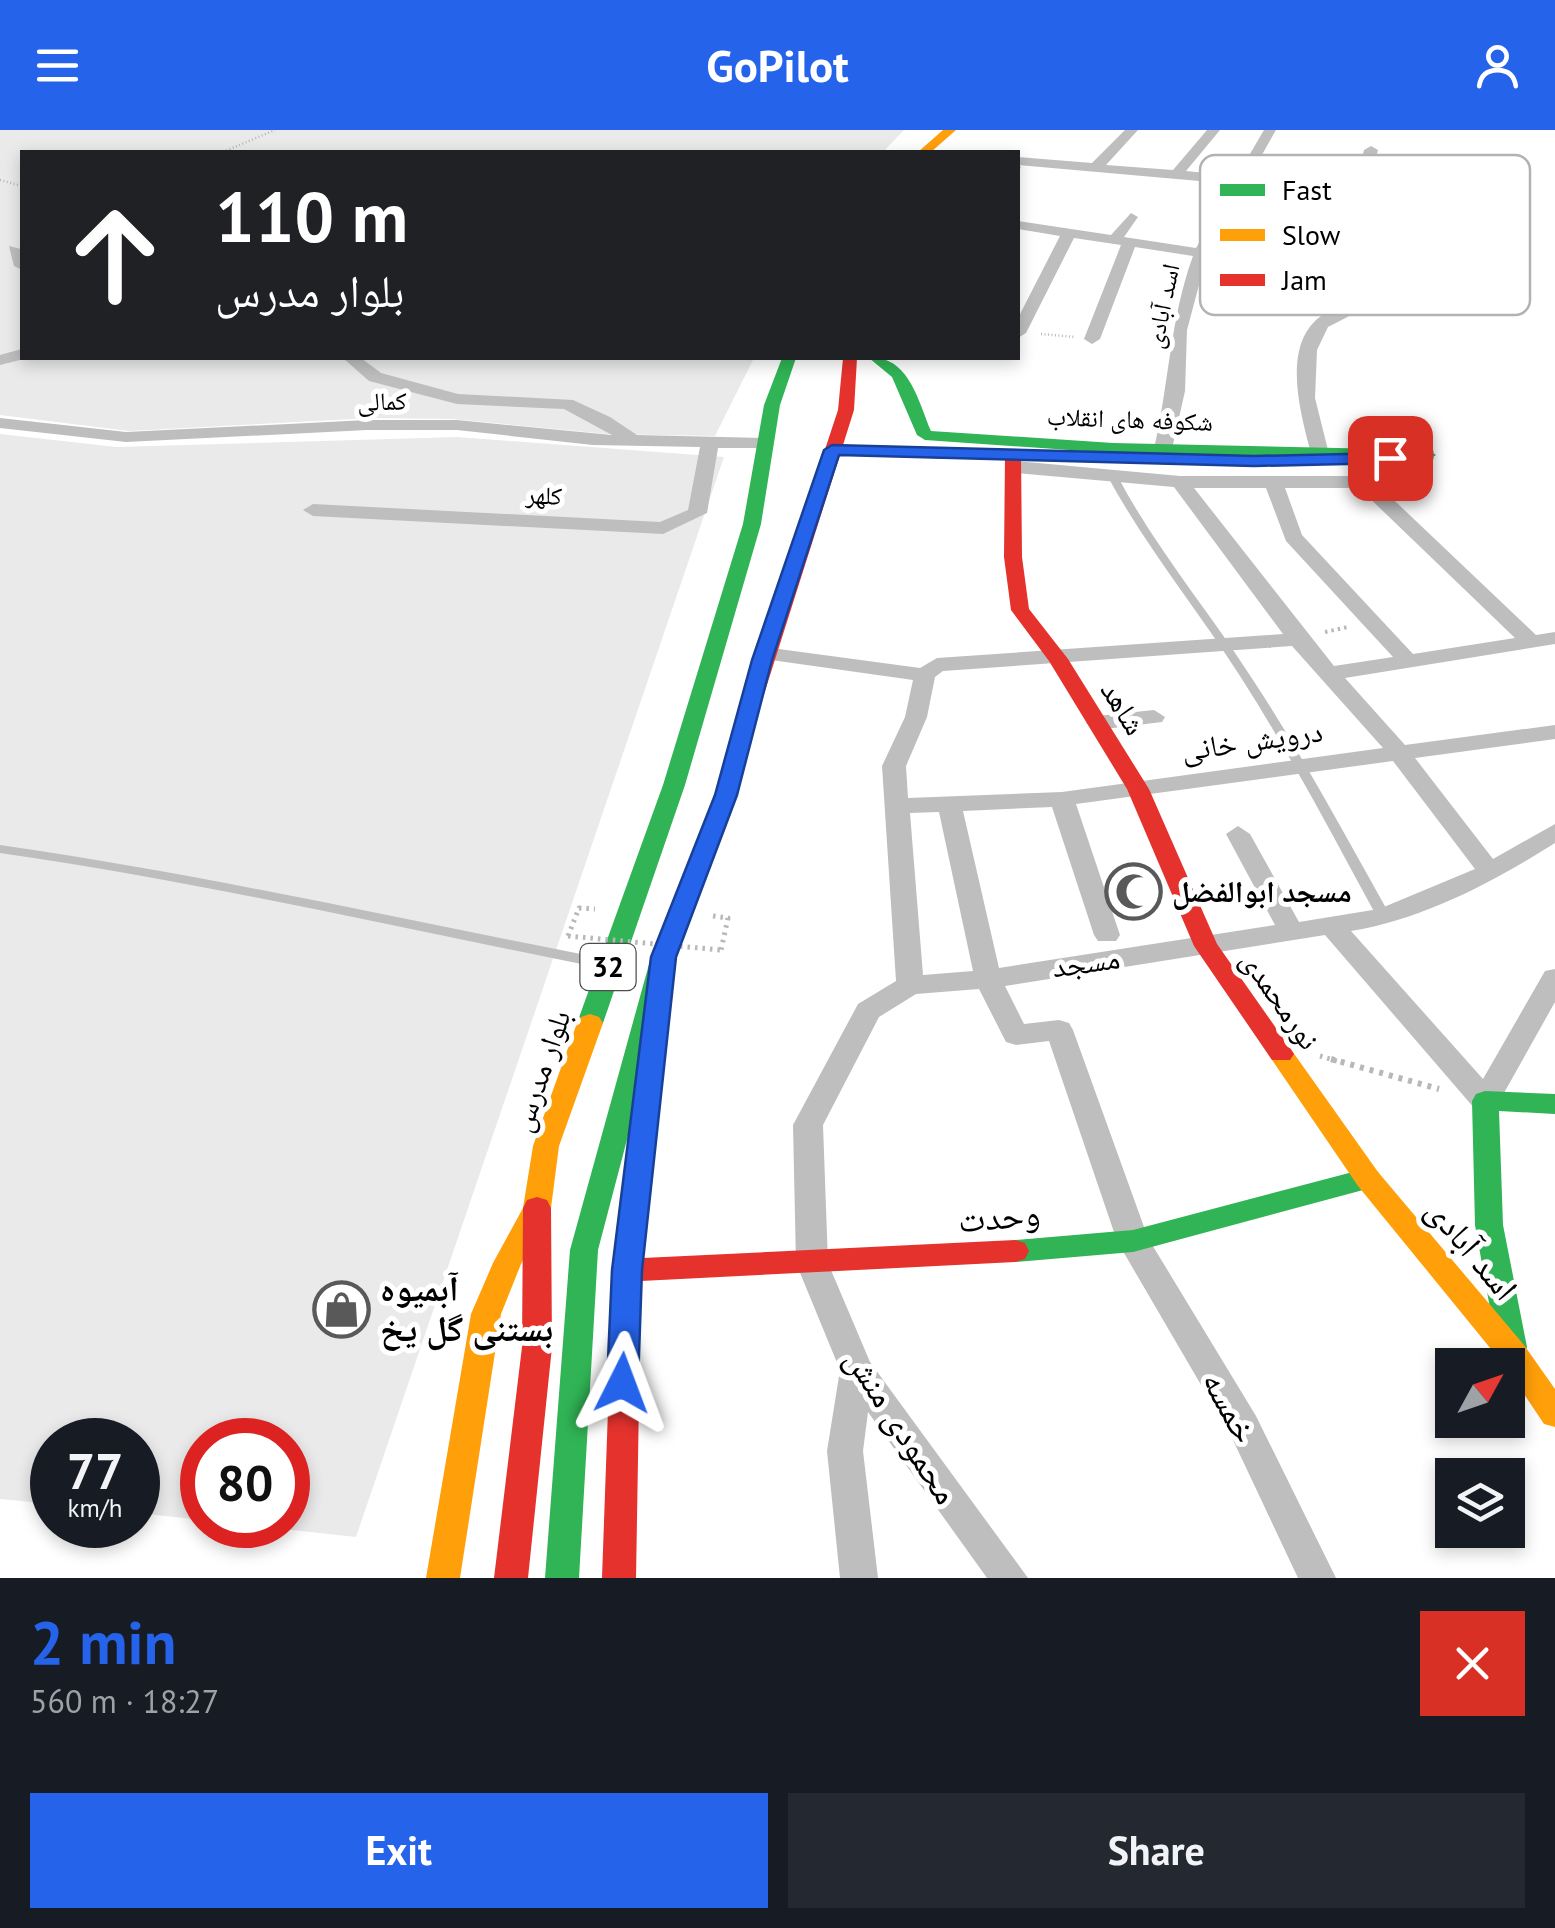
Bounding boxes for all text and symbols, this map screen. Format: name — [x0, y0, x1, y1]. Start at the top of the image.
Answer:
text: GoPilot — [706, 36, 849, 94]
icon: menu — [30, 38, 85, 93]
icon: person — [1470, 38, 1525, 93]
legend — [1200, 155, 1530, 315]
text: 110 m — [215, 171, 408, 261]
text: Fast — [1282, 171, 1332, 208]
icon: ahead — [50, 190, 180, 320]
text: Slow — [1282, 216, 1341, 253]
text: بلوار مدرس — [215, 261, 404, 319]
street label: اسد آبادی — [1137, 261, 1187, 351]
text: Jam — [1281, 261, 1327, 298]
street label: کمالی — [357, 385, 407, 417]
street label: شکوفه های انقلاب — [1046, 400, 1214, 438]
pin — [1348, 416, 1433, 501]
icon: arrive — [1363, 431, 1418, 486]
street label: کلهر — [524, 478, 563, 512]
street label: شاهد — [1093, 673, 1156, 742]
street label: درویش خانی — [1179, 710, 1325, 769]
mosque icon: مسجد ابوالفضل — [1103, 862, 1163, 922]
place label: مسجد ابوالفضل — [1172, 871, 1352, 910]
street label: مسجد — [1050, 937, 1122, 986]
street label: نورمحمدی — [1233, 942, 1330, 1056]
road number: 32 — [580, 944, 636, 990]
street label: بلوار مدرس — [501, 1004, 579, 1137]
street label: اسد آبادی — [1417, 1188, 1529, 1309]
street label: وحدت — [956, 1190, 1042, 1243]
place label: آبمیوه بستنی گل یخ — [380, 1265, 553, 1352]
shop icon: آبمیوه بستنی گل یخ — [311, 1279, 371, 1339]
position arrow — [570, 1331, 674, 1435]
street label: محمودی منش — [835, 1339, 970, 1512]
north arrow — [1435, 1348, 1525, 1438]
map controls — [1435, 1348, 1525, 1548]
street label: خمسه — [1192, 1362, 1269, 1451]
speed limit sign: 80 — [180, 1418, 310, 1548]
text: 77 — [67, 1438, 123, 1503]
button: layers — [1435, 1458, 1525, 1548]
text: km/h — [68, 1492, 122, 1524]
text: 2 min — [30, 1603, 176, 1681]
button: close — [1420, 1611, 1525, 1716]
text: 560 m · 18:27 — [30, 1680, 219, 1722]
button: Exit — [30, 1793, 768, 1908]
button: Share — [788, 1793, 1525, 1908]

